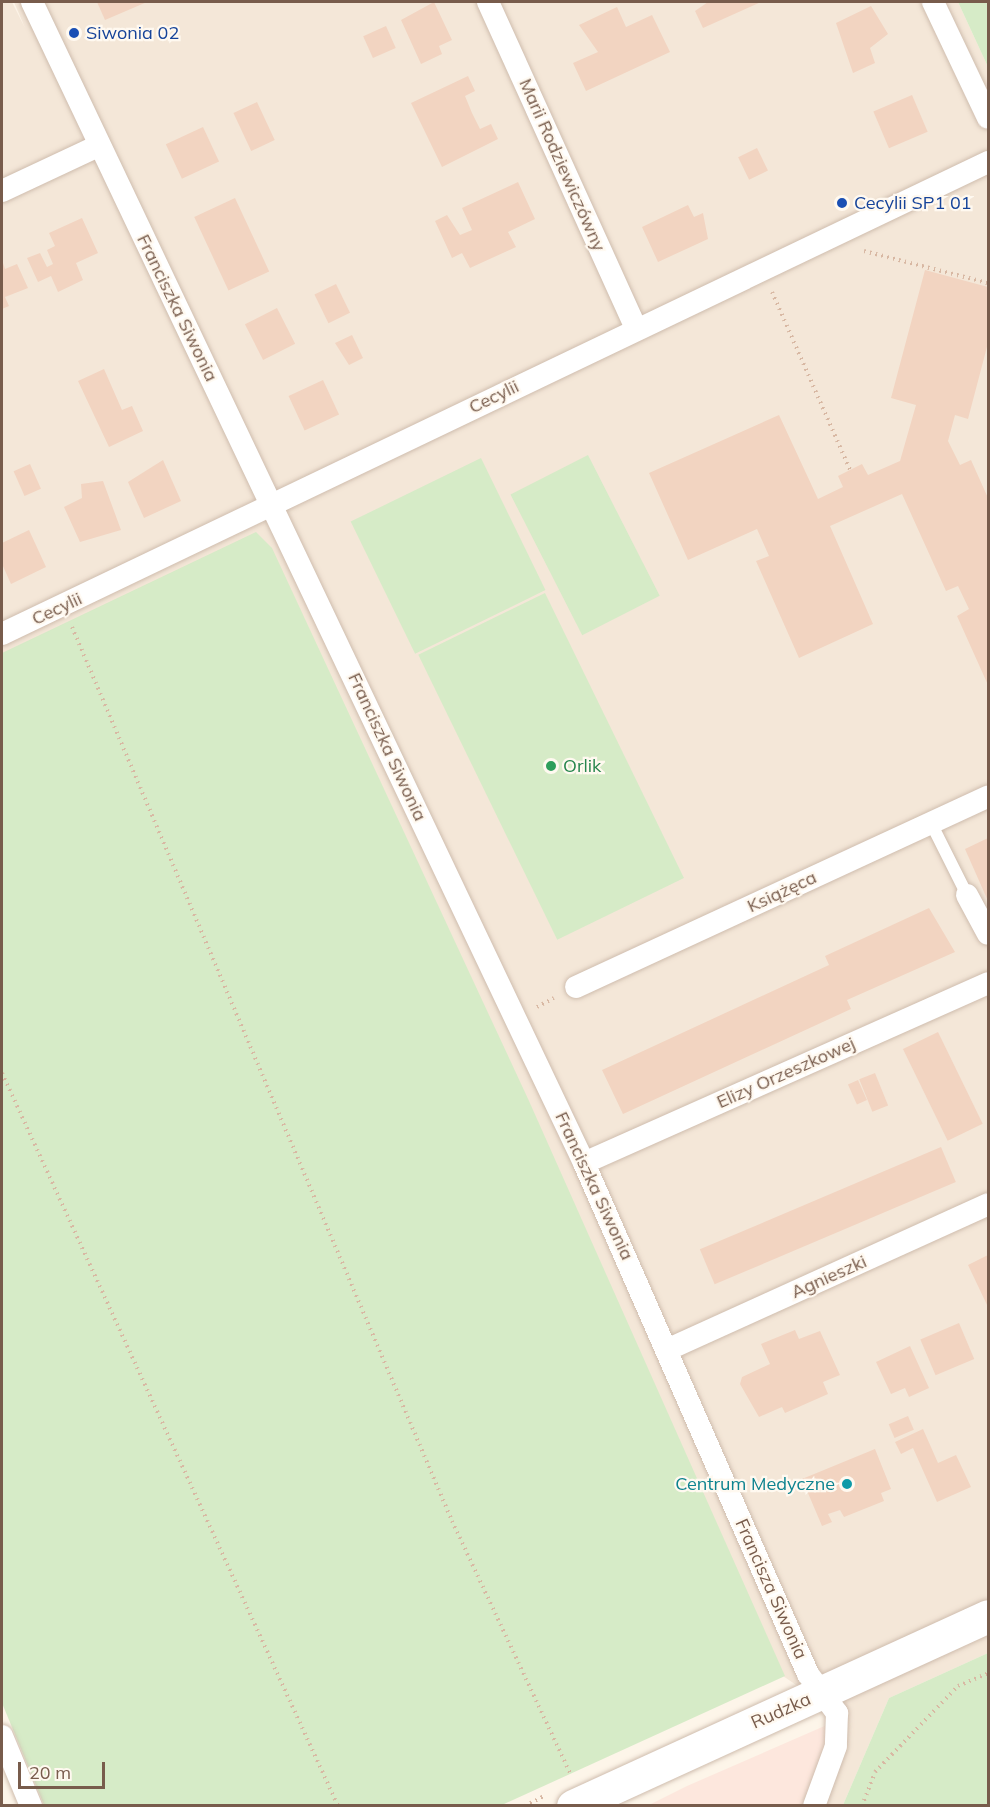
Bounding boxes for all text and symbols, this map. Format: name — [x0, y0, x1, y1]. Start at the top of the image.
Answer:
place label: Siwonia 02 — [86, 22, 179, 44]
marker: Siwonia 02 — [67, 26, 81, 40]
street label: Marii Rodziewiczówny — [514, 75, 610, 255]
place label: Cecylii SP1 01 — [854, 192, 972, 214]
marker: Cecylii SP1 01 — [835, 196, 849, 210]
street label: Franciszka Siwonia — [132, 231, 222, 385]
street label: Cecylii — [466, 376, 522, 418]
street label: Cecylii — [28, 588, 86, 630]
street label: Franciszka Siwonia — [343, 670, 431, 824]
place label: Orlik — [563, 755, 601, 777]
marker: Orlik — [544, 759, 558, 773]
street label: Książęca — [744, 867, 820, 917]
street label: Elizy Orzeszkowej — [714, 1033, 858, 1113]
street label: Franciszka Siwonia — [550, 1109, 638, 1263]
street label: Agnieszki — [788, 1251, 870, 1303]
place label: Centrum Medyczne — [675, 1473, 835, 1495]
marker: Centrum Medyczne — [840, 1477, 854, 1491]
street label: Francisza Siwonia — [730, 1515, 812, 1663]
street label: Rudzka — [748, 1688, 814, 1734]
scale bar — [21, 1750, 108, 1788]
text: 20 m — [29, 1761, 71, 1784]

